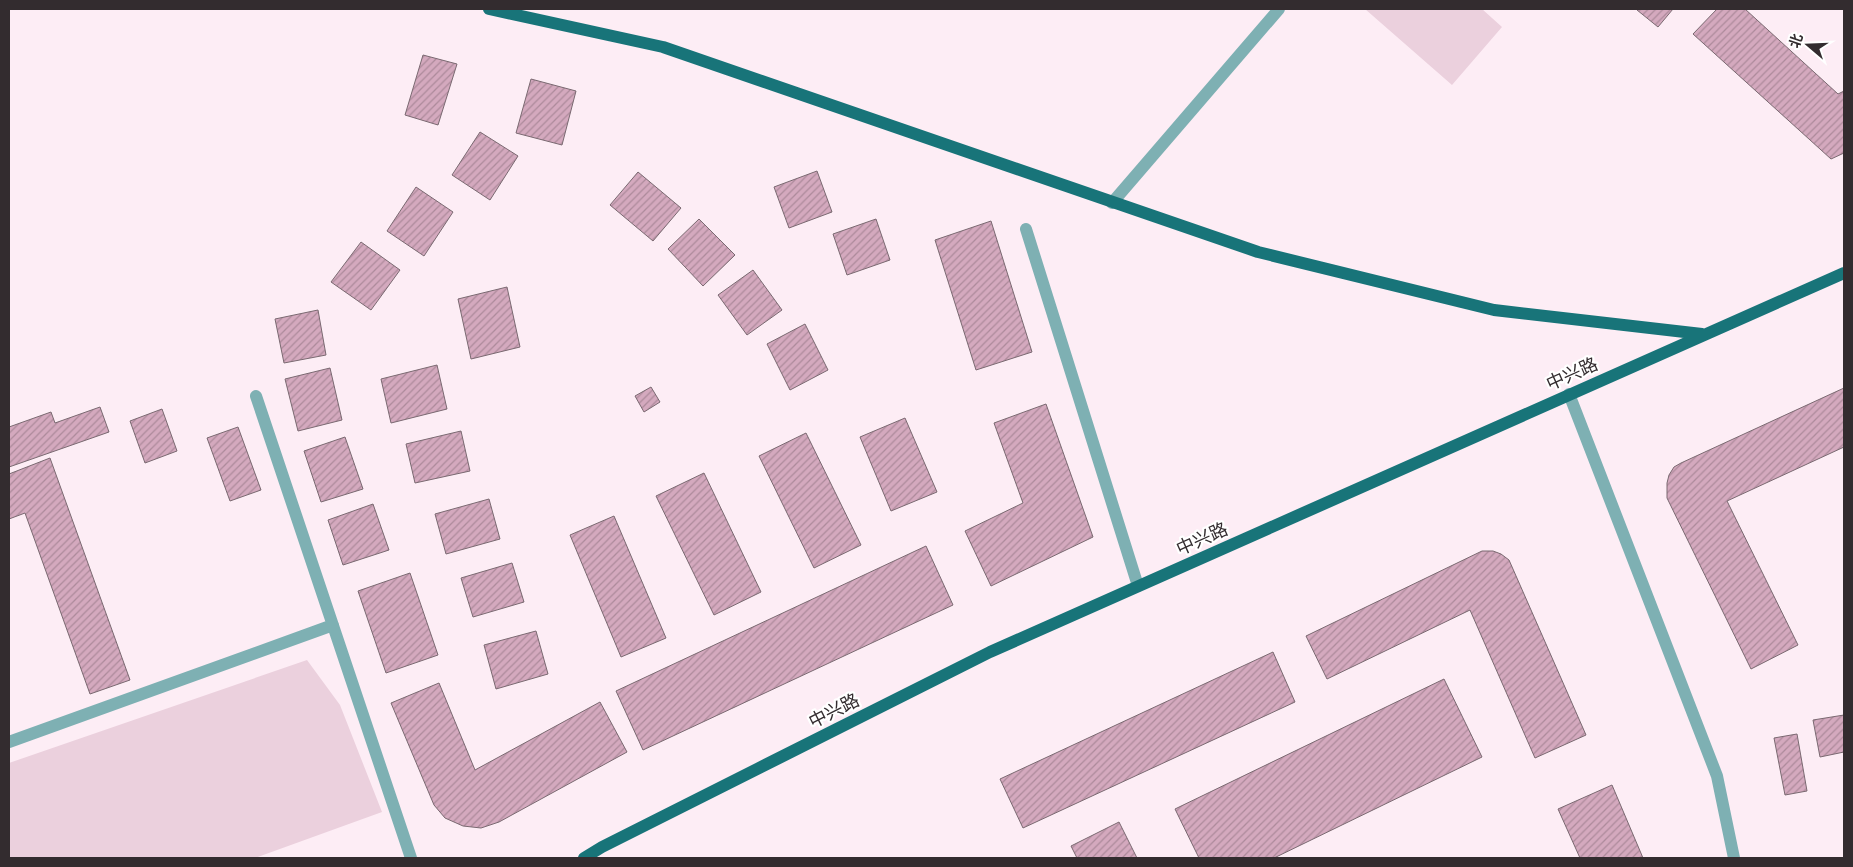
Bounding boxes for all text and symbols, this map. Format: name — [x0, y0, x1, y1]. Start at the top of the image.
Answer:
north arrow — [1783, 20, 1833, 70]
text: 北 — [1787, 32, 1807, 51]
street label: 中兴路 — [1543, 354, 1602, 397]
street label: 中兴路 — [1173, 519, 1232, 562]
street label: 中兴路 — [805, 690, 864, 735]

